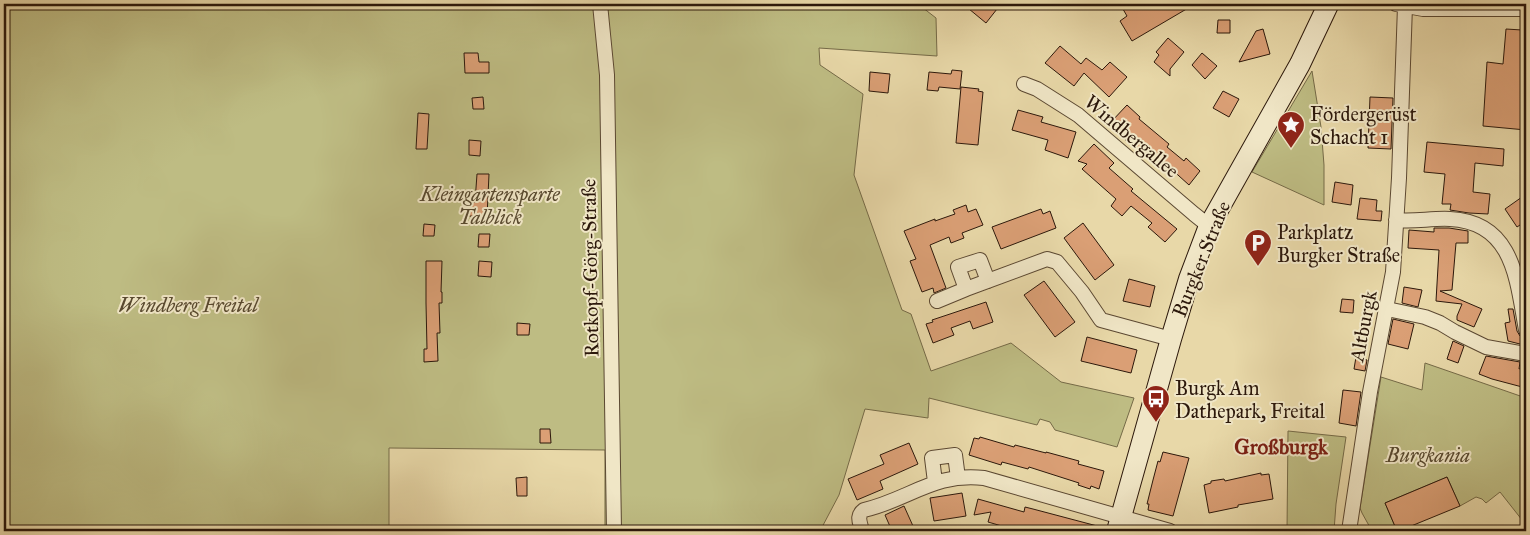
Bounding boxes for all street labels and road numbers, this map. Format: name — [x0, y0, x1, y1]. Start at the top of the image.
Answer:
street label: Windbergallee — [1079, 90, 1184, 183]
street label: Rotkopf-Görg-Straße — [576, 179, 605, 357]
street label: Burgker Straße — [1167, 197, 1236, 321]
street label: Altburgk — [1344, 288, 1383, 365]

